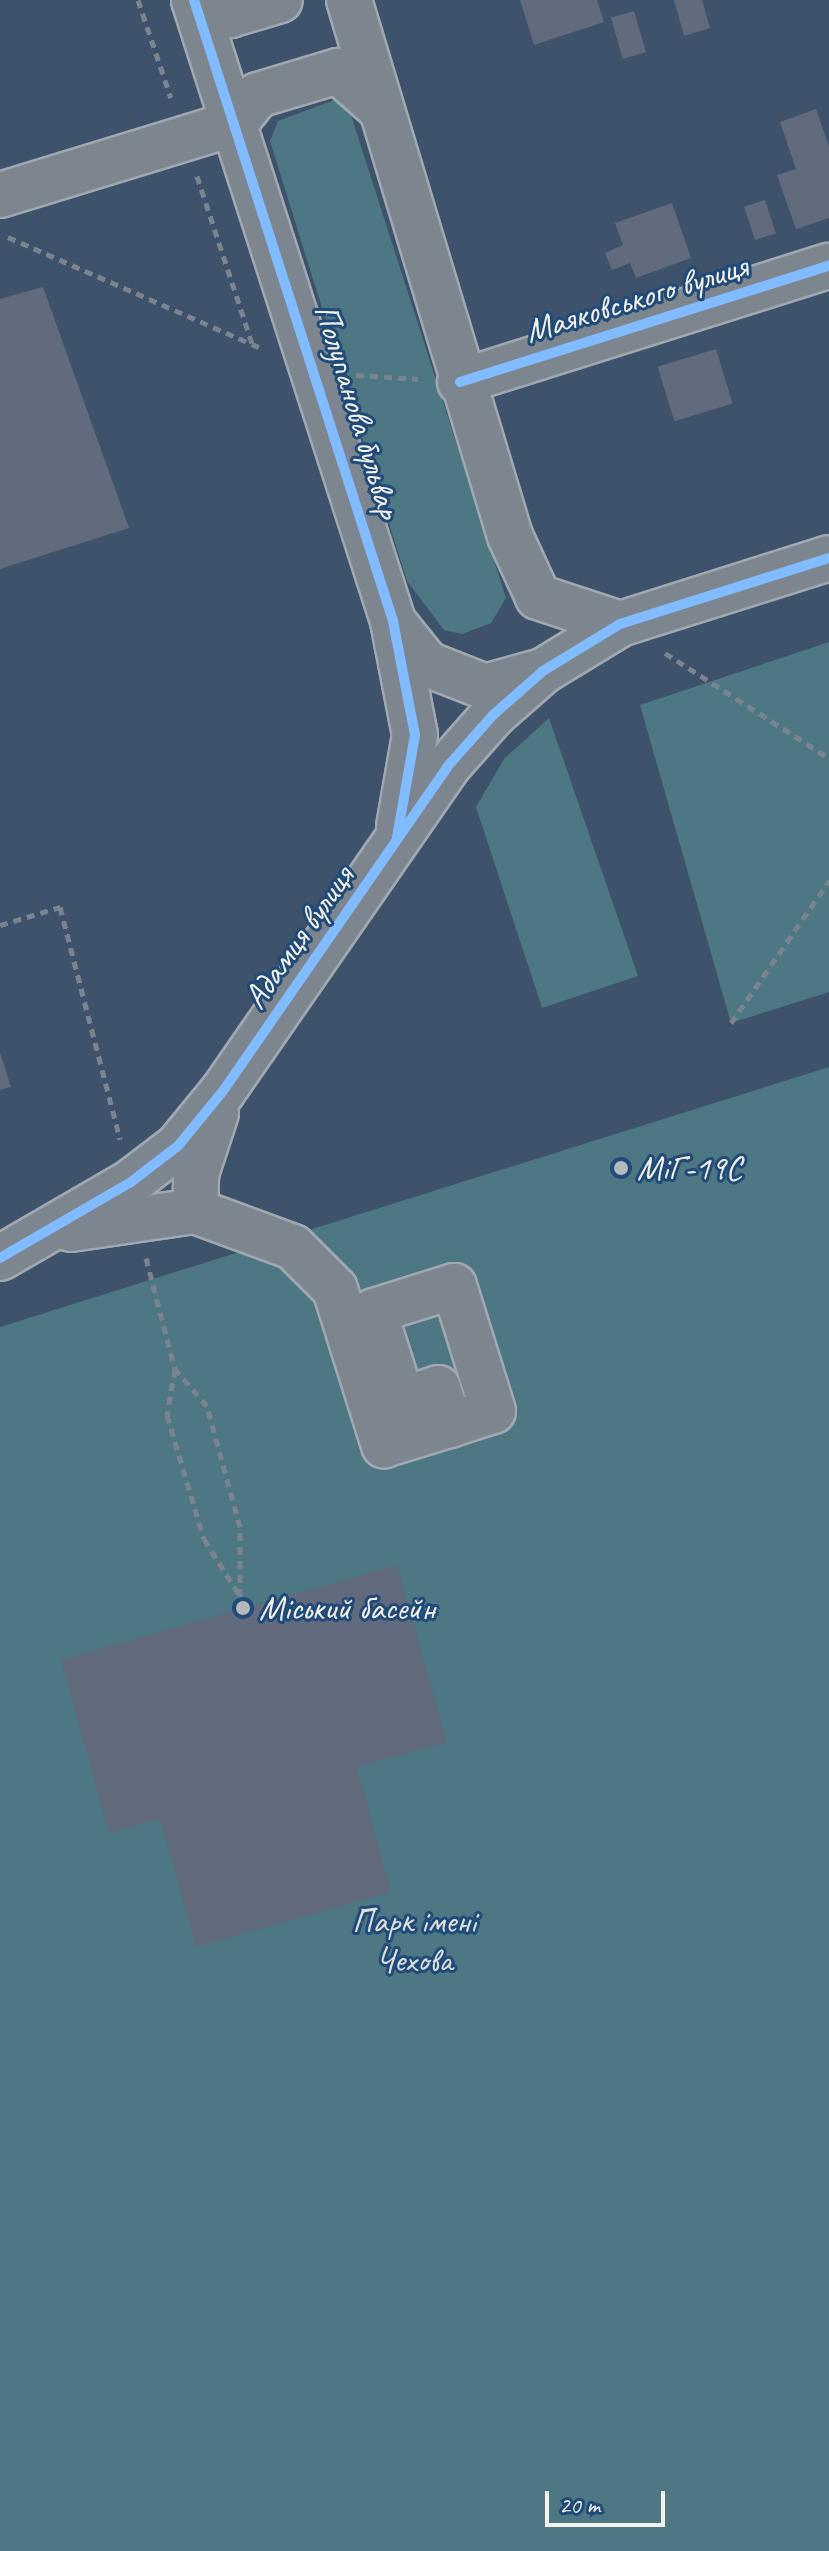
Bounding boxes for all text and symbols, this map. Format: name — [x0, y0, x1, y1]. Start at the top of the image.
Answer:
street label: Маяковського вулиця — [518, 244, 754, 352]
street label: Полупанова бульвар — [306, 300, 410, 522]
street label: Адамця вулиця — [233, 856, 363, 1018]
place label: МіГ-19С — [637, 1148, 742, 1188]
marker: МіГ-19С — [612, 1159, 630, 1177]
place label: Міський басейн — [259, 1588, 435, 1628]
marker: Міський басейн — [234, 1599, 252, 1617]
park label: Парк імені Чехова — [352, 1900, 476, 1980]
scale bar — [549, 2475, 669, 2525]
text: 20 m — [559, 2490, 600, 2520]

